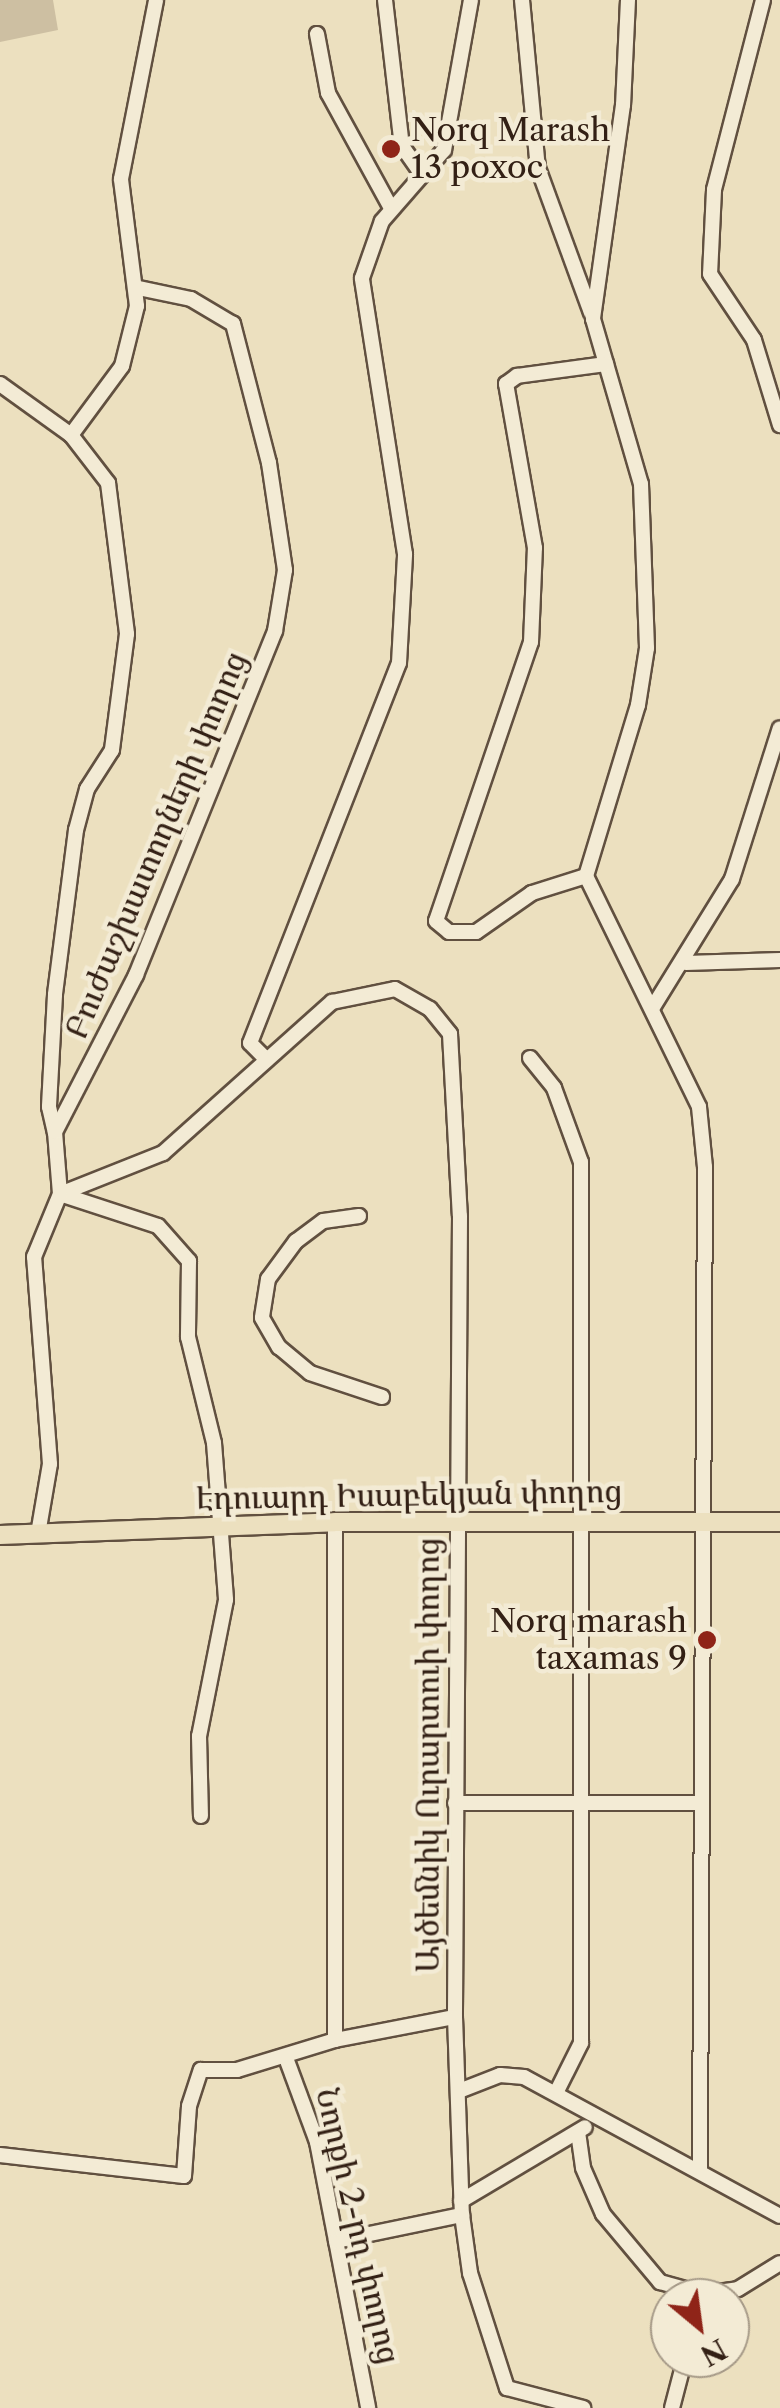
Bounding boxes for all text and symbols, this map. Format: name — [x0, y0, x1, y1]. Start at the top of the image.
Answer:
place label: Norq Marash 13 poxoc — [411, 112, 610, 187]
marker: Norq Marash 13 poxoc — [380, 138, 402, 160]
street label: Բուժաշխատողների փողոց — [57, 645, 255, 1045]
street label: Էդուարդ Իսաբեկյան փողոց — [195, 1472, 623, 1518]
street label: Այծեմնիկ Ուրարտուի փողոց — [409, 1537, 447, 1973]
place label: Norq marash taxamas 9 — [490, 1603, 687, 1678]
marker: Norq marash taxamas 9 — [696, 1629, 718, 1651]
street label: Նորքի 2-րդ փողոց — [308, 2084, 408, 2368]
north arrow — [650, 2278, 750, 2378]
text: N — [695, 2332, 732, 2373]

